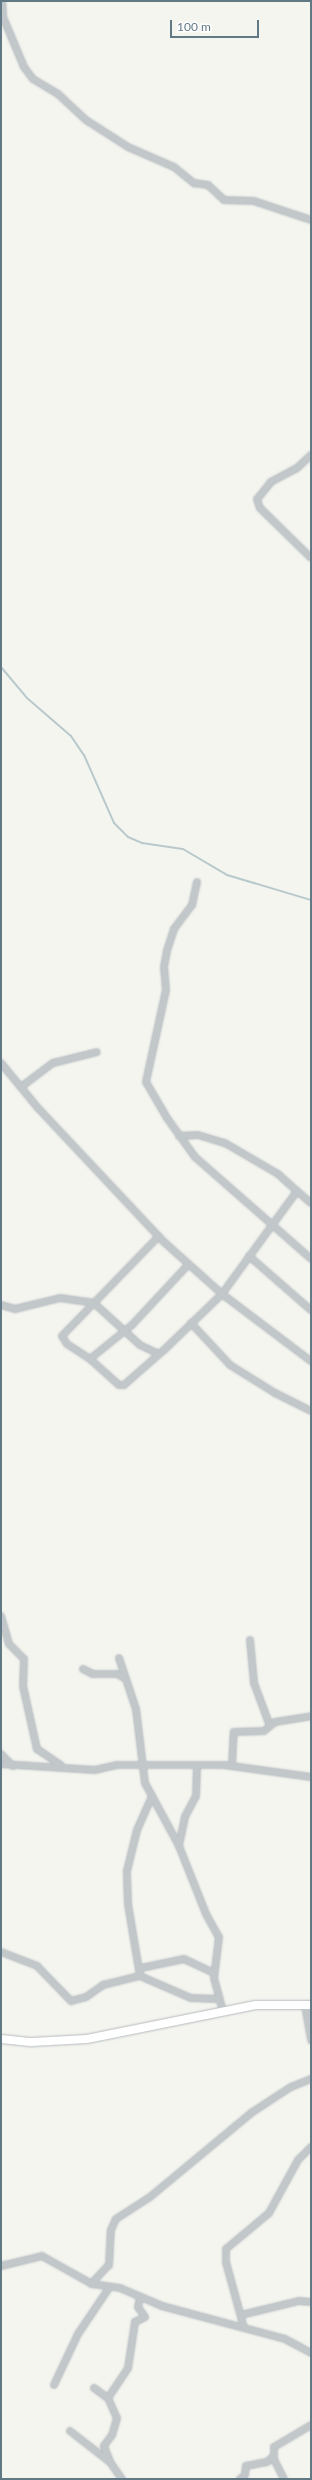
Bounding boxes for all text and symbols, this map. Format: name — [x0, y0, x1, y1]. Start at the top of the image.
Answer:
scale bar — [172, 12, 261, 38]
text: 100 m — [177, 19, 211, 34]

